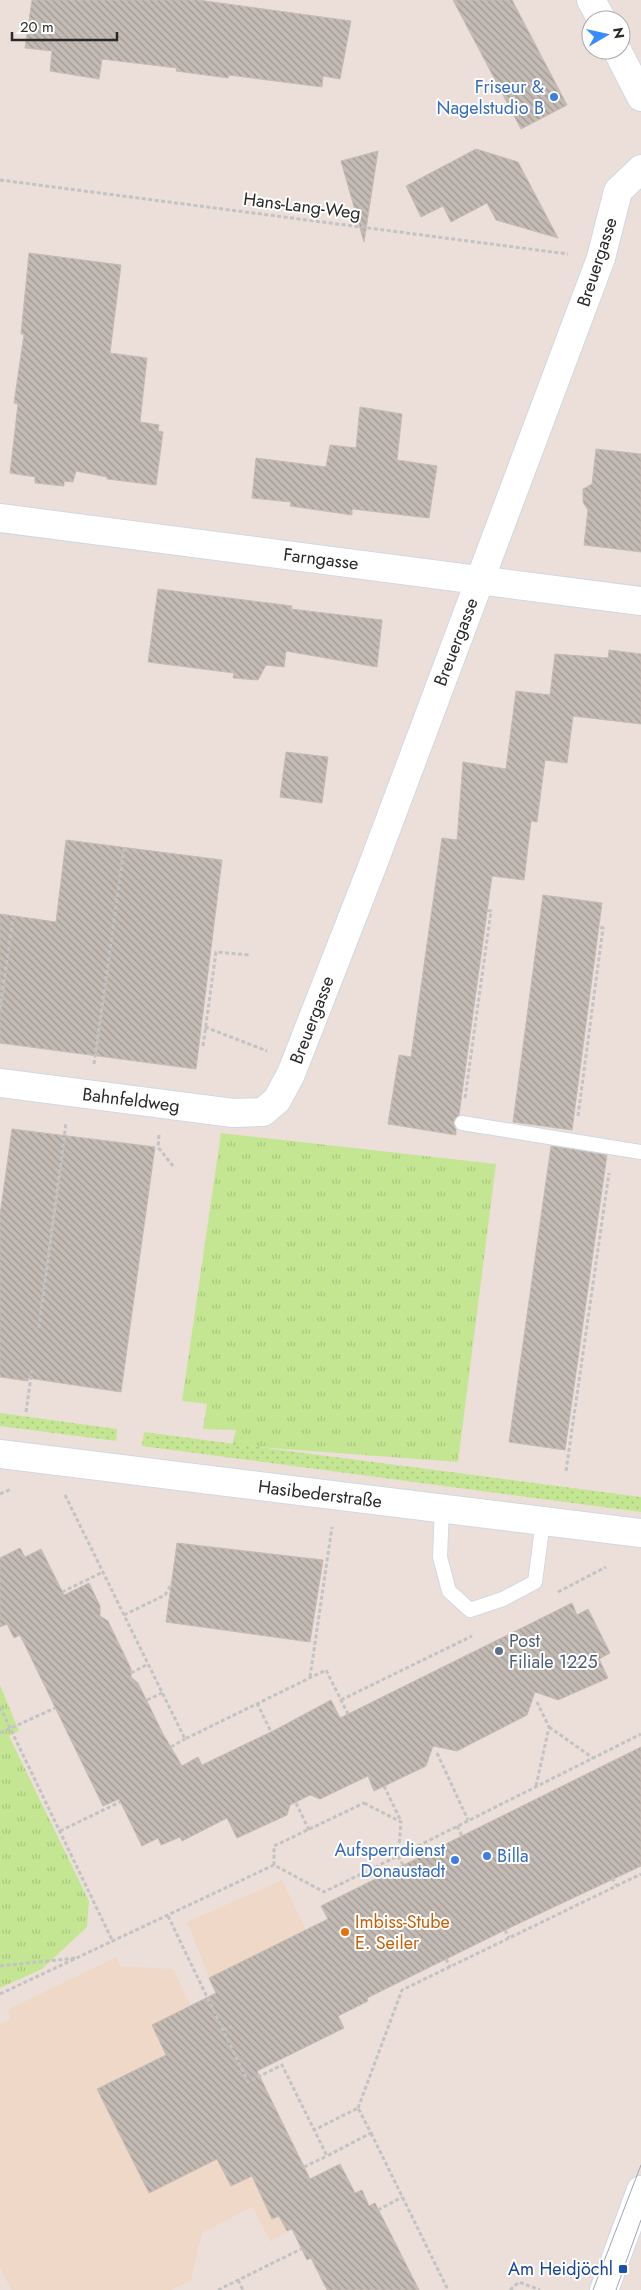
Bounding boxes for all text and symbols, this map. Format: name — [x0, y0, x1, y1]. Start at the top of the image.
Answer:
scale bar — [12, 10, 118, 42]
north arrow — [581, 10, 631, 60]
text: 20 m — [20, 16, 54, 38]
text: N — [608, 26, 630, 40]
place label: Friseur & Nagelstudio B — [436, 74, 544, 121]
marker: Friseur & Nagelstudio B — [548, 91, 560, 103]
street label: Hans-Lang-Weg — [242, 186, 362, 226]
street label: Breuergasse — [570, 214, 624, 310]
street label: Farngasse — [282, 541, 360, 577]
street label: Breuergasse — [427, 594, 485, 690]
street label: Breuergasse — [283, 972, 341, 1068]
street label: Bahnfeldweg — [81, 1081, 181, 1119]
street label: Hasibederstraße — [257, 1474, 383, 1514]
place label: Post Filiale 1225 — [509, 1628, 598, 1675]
marker: Post Filiale 1225 — [493, 1645, 505, 1657]
place label: Aufsperrdienst Donaustadt — [335, 1837, 446, 1884]
place label: Billa — [497, 1843, 529, 1869]
marker: Billa — [481, 1850, 493, 1862]
marker: Aufsperrdienst Donaustadt — [449, 1854, 461, 1866]
place label: Imbiss-Stube E. Seiler — [355, 1909, 450, 1956]
marker: Imbiss-Stube E. Seiler — [339, 1926, 351, 1938]
place label: Am Heidjöchl — [508, 2256, 613, 2282]
marker: Am Heidjöchl — [617, 2263, 629, 2275]

